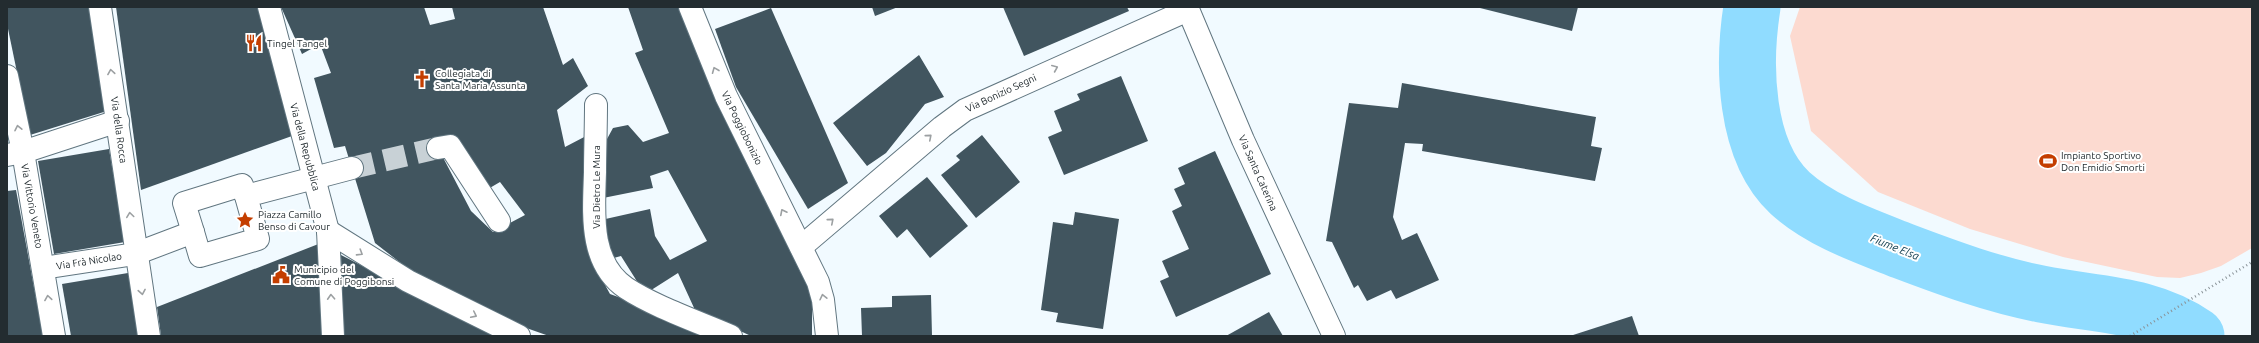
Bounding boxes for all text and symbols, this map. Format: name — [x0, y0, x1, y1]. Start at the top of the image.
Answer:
restaurant icon: Tingel Tangel — [244, 33, 264, 53]
place label: Tingel Tangel — [267, 38, 327, 49]
one-way arrow — [1051, 65, 1058, 73]
one-way arrow — [711, 66, 719, 73]
place label: Collegiata di Santa Maria Assunta — [435, 68, 526, 91]
one-way arrow — [107, 69, 116, 75]
church icon: Collegiata di Santa Maria Assunta — [412, 69, 432, 89]
street label: Via Bonizio Segni — [964, 72, 1038, 114]
street label: Via Poggiobonizio — [719, 89, 765, 167]
street label: Via della Rocca — [109, 96, 129, 164]
street label: Via della Repubblica — [288, 102, 322, 192]
one-way arrow — [14, 125, 22, 131]
street label: Via Santa Caterina — [1236, 133, 1280, 213]
one-way arrow — [925, 135, 932, 142]
street label: Via Dietro Le Mura — [591, 145, 602, 229]
place label: Impianto Sportivo Don Emidio Smorti — [2061, 150, 2145, 173]
sports icon: Impianto Sportivo Don Emidio Smorti — [2038, 151, 2058, 171]
street label: Via Vittorio Veneto — [19, 163, 45, 250]
place label: Piazza Camillo Benso di Cavour — [258, 209, 330, 232]
one-way arrow — [781, 209, 788, 216]
place icon: Piazza Camillo Benso di Cavour — [235, 210, 255, 230]
one-way arrow — [126, 212, 135, 218]
one-way arrow — [826, 219, 833, 226]
water label: Fiume Elsa — [1869, 232, 1921, 262]
one-way arrow — [356, 248, 363, 255]
street label: Via Frà Nicolao — [55, 250, 123, 272]
place label: Municipio del Comune di Poggibonsi — [294, 264, 394, 287]
public building icon: Municipio del Comune di Poggibonsi — [271, 265, 291, 285]
one-way arrow — [137, 289, 146, 295]
one-way arrow — [44, 294, 53, 301]
one-way arrow — [327, 294, 335, 300]
one-way arrow — [819, 294, 827, 301]
one-way arrow — [470, 310, 477, 318]

